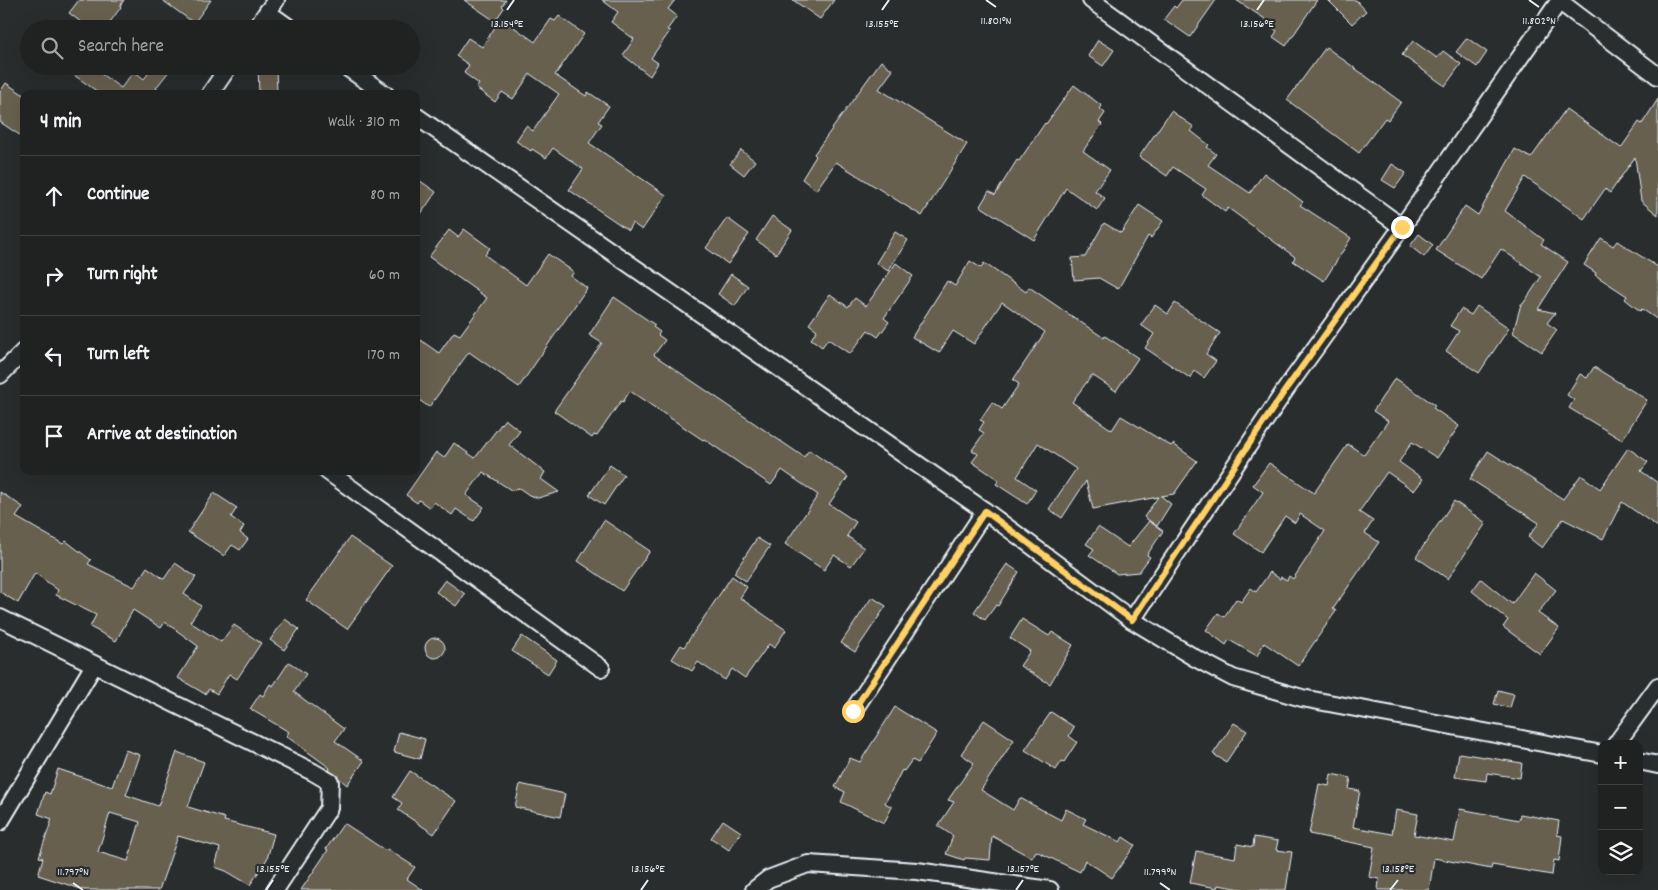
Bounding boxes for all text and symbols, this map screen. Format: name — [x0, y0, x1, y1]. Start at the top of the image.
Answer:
text: 11.801°N — [980, 13, 1012, 30]
text: 11.802°N — [1522, 13, 1556, 30]
text: 13.154°E — [491, 16, 524, 33]
text: 13.155°E — [866, 16, 899, 33]
text: 13.156°E — [1240, 16, 1274, 33]
search box — [20, 20, 420, 75]
icon: search — [38, 34, 66, 62]
text: Search here — [78, 34, 164, 61]
text: 4 min — [40, 108, 82, 138]
text: Walk · 310 m — [328, 111, 400, 134]
icon: ahead — [40, 182, 68, 210]
text: Continue — [87, 182, 149, 209]
text: 80 m — [370, 184, 400, 207]
route end — [1391, 216, 1414, 239]
icon: right — [40, 262, 68, 290]
text: Turn right — [87, 262, 158, 289]
text: 60 m — [369, 264, 400, 287]
icon: left — [40, 342, 68, 370]
text: Turn left — [87, 342, 150, 369]
text: 170 m — [367, 344, 400, 367]
icon: arrive — [40, 422, 68, 450]
text: Arrive at destination — [87, 422, 237, 449]
route start — [842, 700, 865, 723]
map controls — [1598, 740, 1643, 875]
button: + — [1598, 740, 1643, 785]
button: − — [1598, 785, 1643, 830]
button: layers — [1598, 830, 1643, 875]
text: 13.155°E — [257, 861, 290, 878]
text: 13.156°E — [631, 861, 665, 878]
text: 13.157°E — [1007, 861, 1040, 878]
text: 13.158°E — [1382, 861, 1415, 878]
text: 11.797°N — [57, 864, 89, 881]
text: 11.799°N — [1144, 864, 1176, 881]

